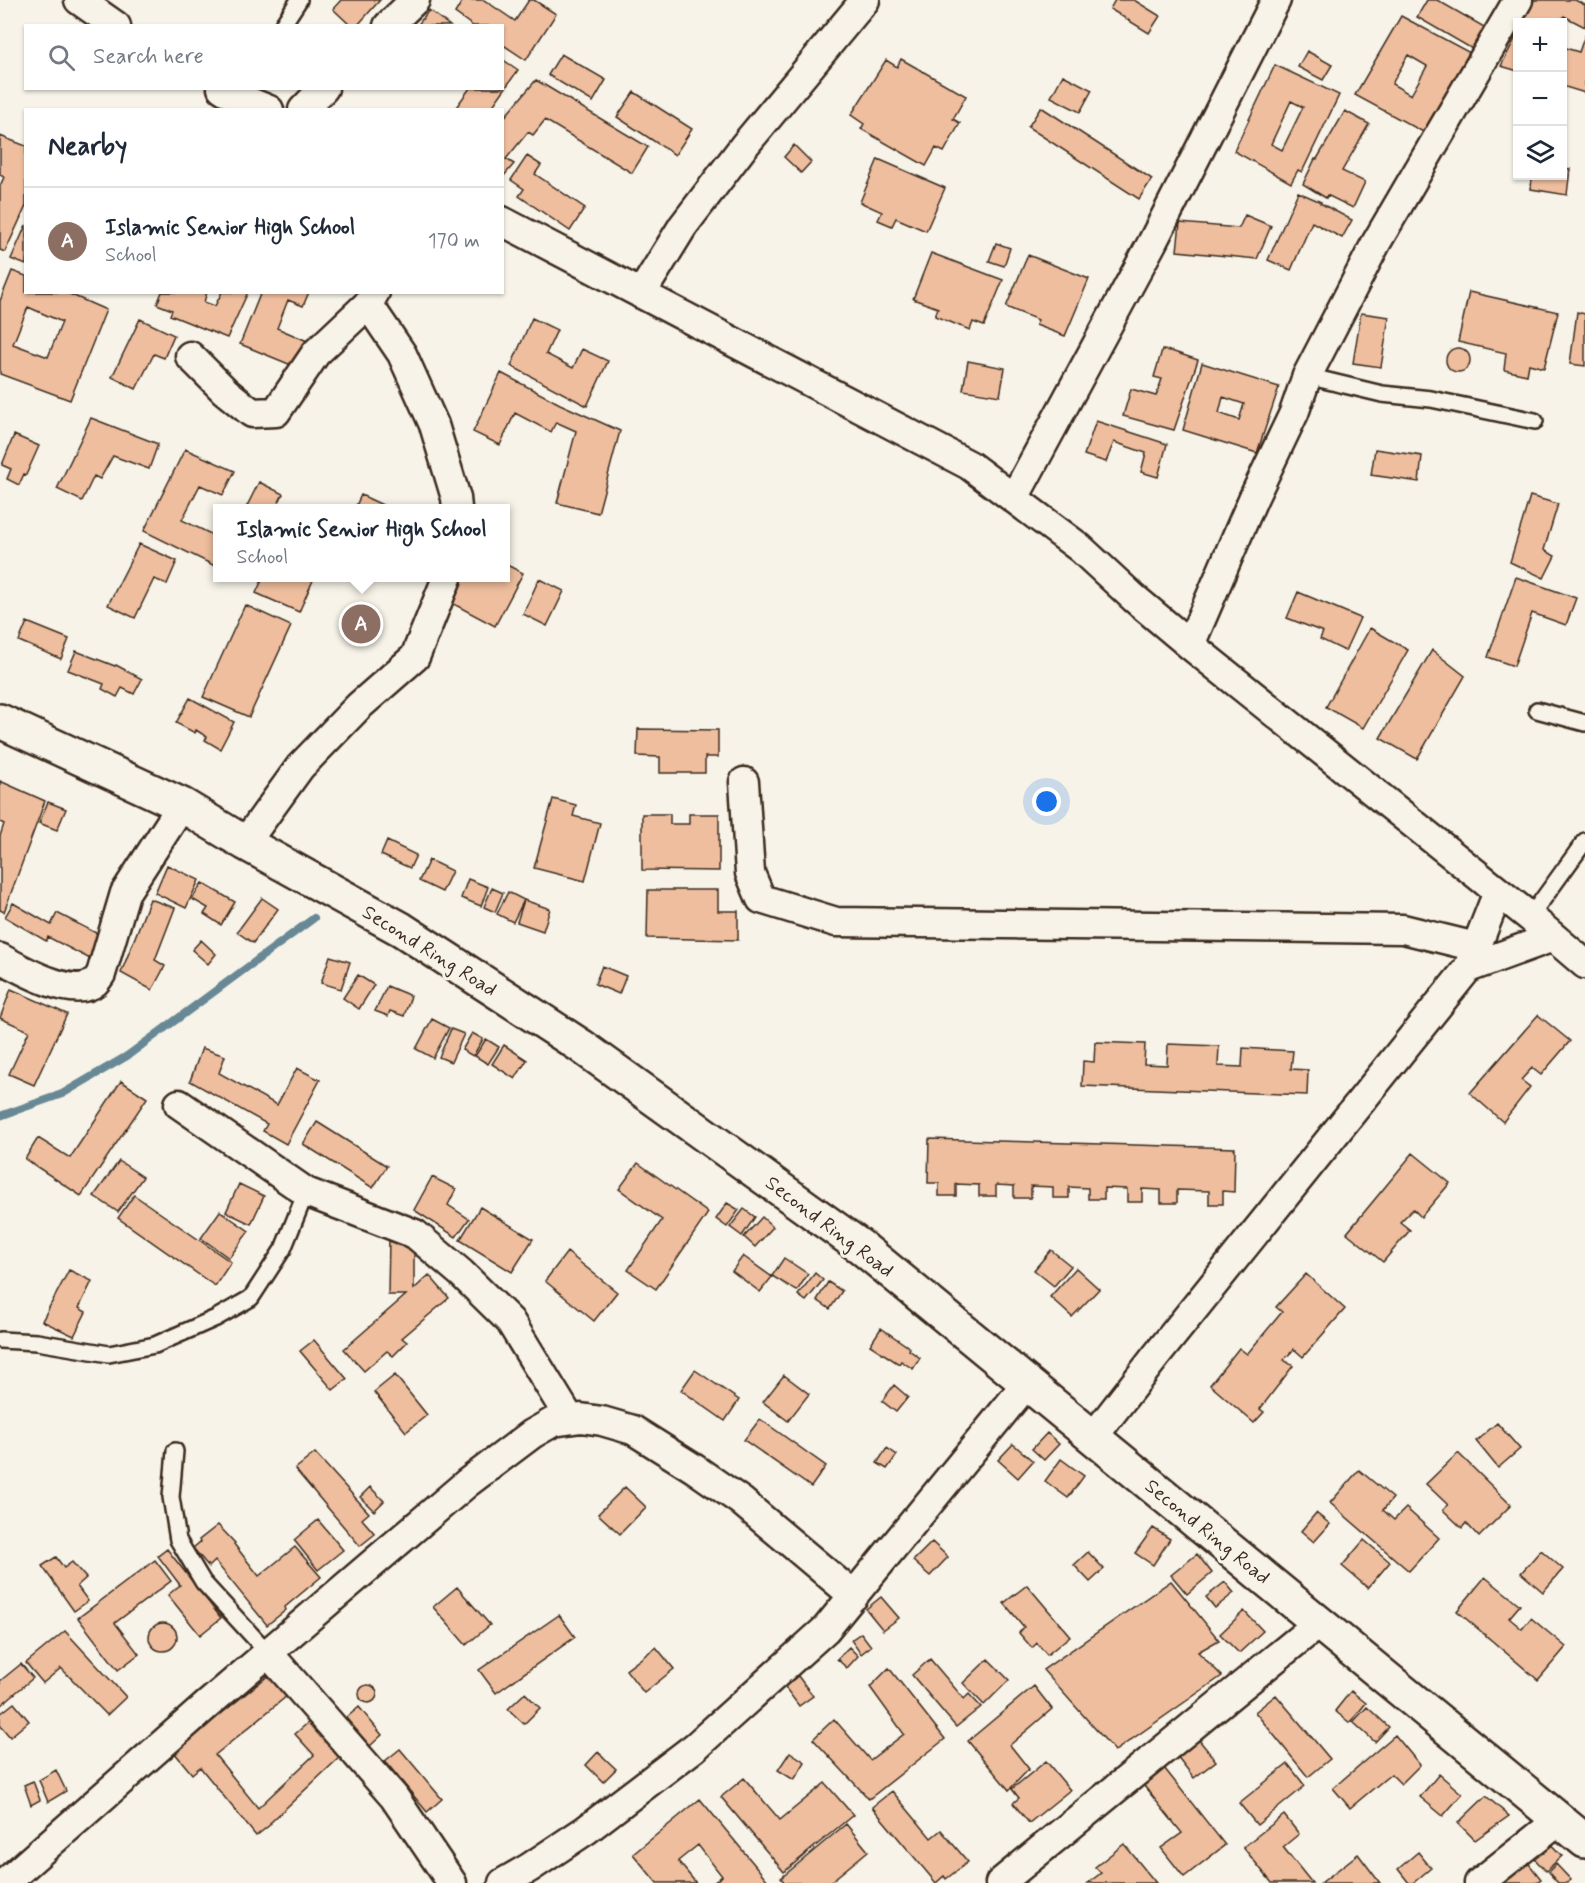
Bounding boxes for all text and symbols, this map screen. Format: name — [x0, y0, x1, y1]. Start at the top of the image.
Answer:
map controls — [1513, 18, 1567, 180]
button: + — [1513, 18, 1567, 72]
search box — [24, 24, 504, 90]
icon: search — [45, 41, 78, 74]
text: Search here — [93, 43, 204, 71]
button: − — [1513, 72, 1567, 126]
button: layers — [1513, 126, 1567, 180]
text: Nearby — [48, 130, 127, 164]
text: Islamic Senior High School — [105, 214, 355, 242]
text: A — [61, 228, 74, 255]
text: 170 m — [428, 228, 480, 255]
text: School — [105, 242, 157, 269]
popup — [213, 504, 510, 582]
text: Islamic Senior High School — [236, 516, 487, 544]
text: School — [236, 544, 288, 571]
pin: A — [342, 602, 380, 646]
your location — [1032, 787, 1061, 816]
street label: Second Ring Road — [357, 899, 502, 1004]
street label: Second Ring Road — [759, 1170, 899, 1284]
street label: Second Ring Road — [1139, 1473, 1275, 1591]

